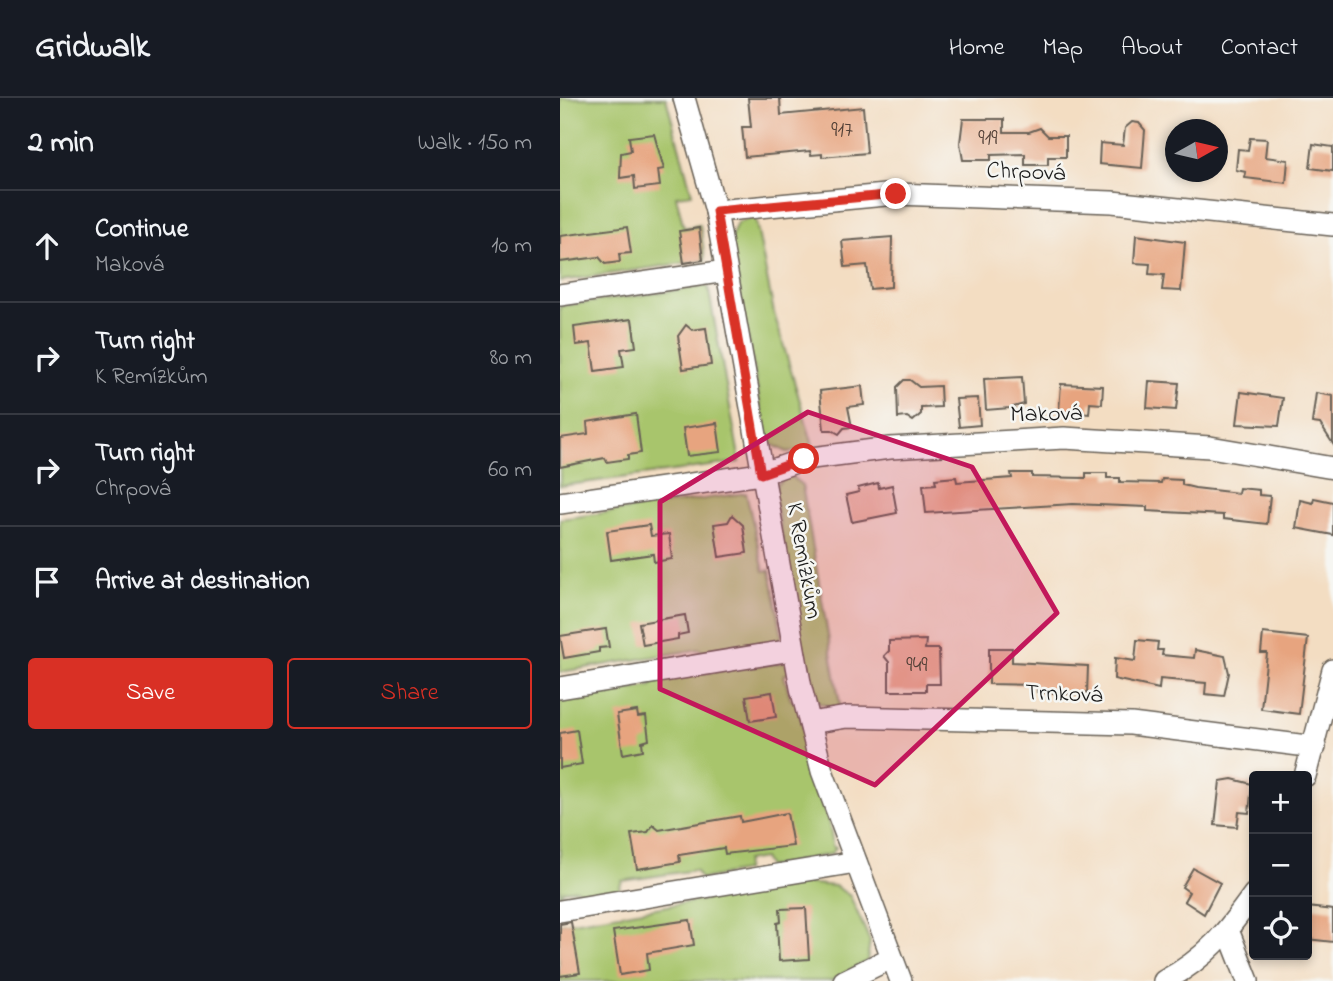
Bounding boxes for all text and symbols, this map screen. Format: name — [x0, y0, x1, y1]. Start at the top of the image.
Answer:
text: Gridwalk — [35, 24, 150, 72]
text: Home — [949, 31, 1005, 66]
text: Map — [1043, 31, 1083, 66]
text: About — [1121, 31, 1183, 66]
text: Contact — [1221, 31, 1298, 66]
house number: 917 — [831, 116, 853, 146]
north arrow — [1165, 119, 1228, 182]
text: 2 min — [28, 122, 94, 166]
house number: 919 — [978, 124, 998, 154]
text: Walk · 150 m — [417, 127, 532, 160]
street label: Chrpová — [986, 154, 1066, 192]
route end — [880, 178, 911, 209]
text: Continue — [95, 211, 188, 249]
icon: ahead — [28, 227, 66, 265]
text: 10 m — [491, 230, 532, 263]
text: Maková — [95, 249, 164, 282]
text: Turn right — [95, 323, 195, 361]
icon: right — [28, 339, 66, 377]
text: 80 m — [490, 342, 532, 375]
text: K Remízkům — [95, 361, 208, 394]
street label: Maková — [1010, 397, 1082, 433]
text: Turn right — [95, 435, 195, 473]
route start — [788, 443, 819, 474]
icon: right — [28, 451, 66, 489]
text: 60 m — [488, 454, 532, 487]
text: Chrpová — [95, 473, 171, 506]
street label: K Remízkům — [776, 500, 830, 622]
icon: arrive — [28, 563, 66, 601]
text: Arrive at destination — [95, 563, 310, 601]
house number: 949 — [906, 651, 928, 681]
button: Save — [28, 658, 273, 729]
button: Share — [287, 658, 532, 729]
street label: Trnková — [1025, 676, 1103, 714]
map controls — [1249, 771, 1312, 960]
button: + — [1249, 771, 1312, 834]
button: − — [1249, 834, 1312, 897]
button: locate — [1249, 897, 1312, 960]

